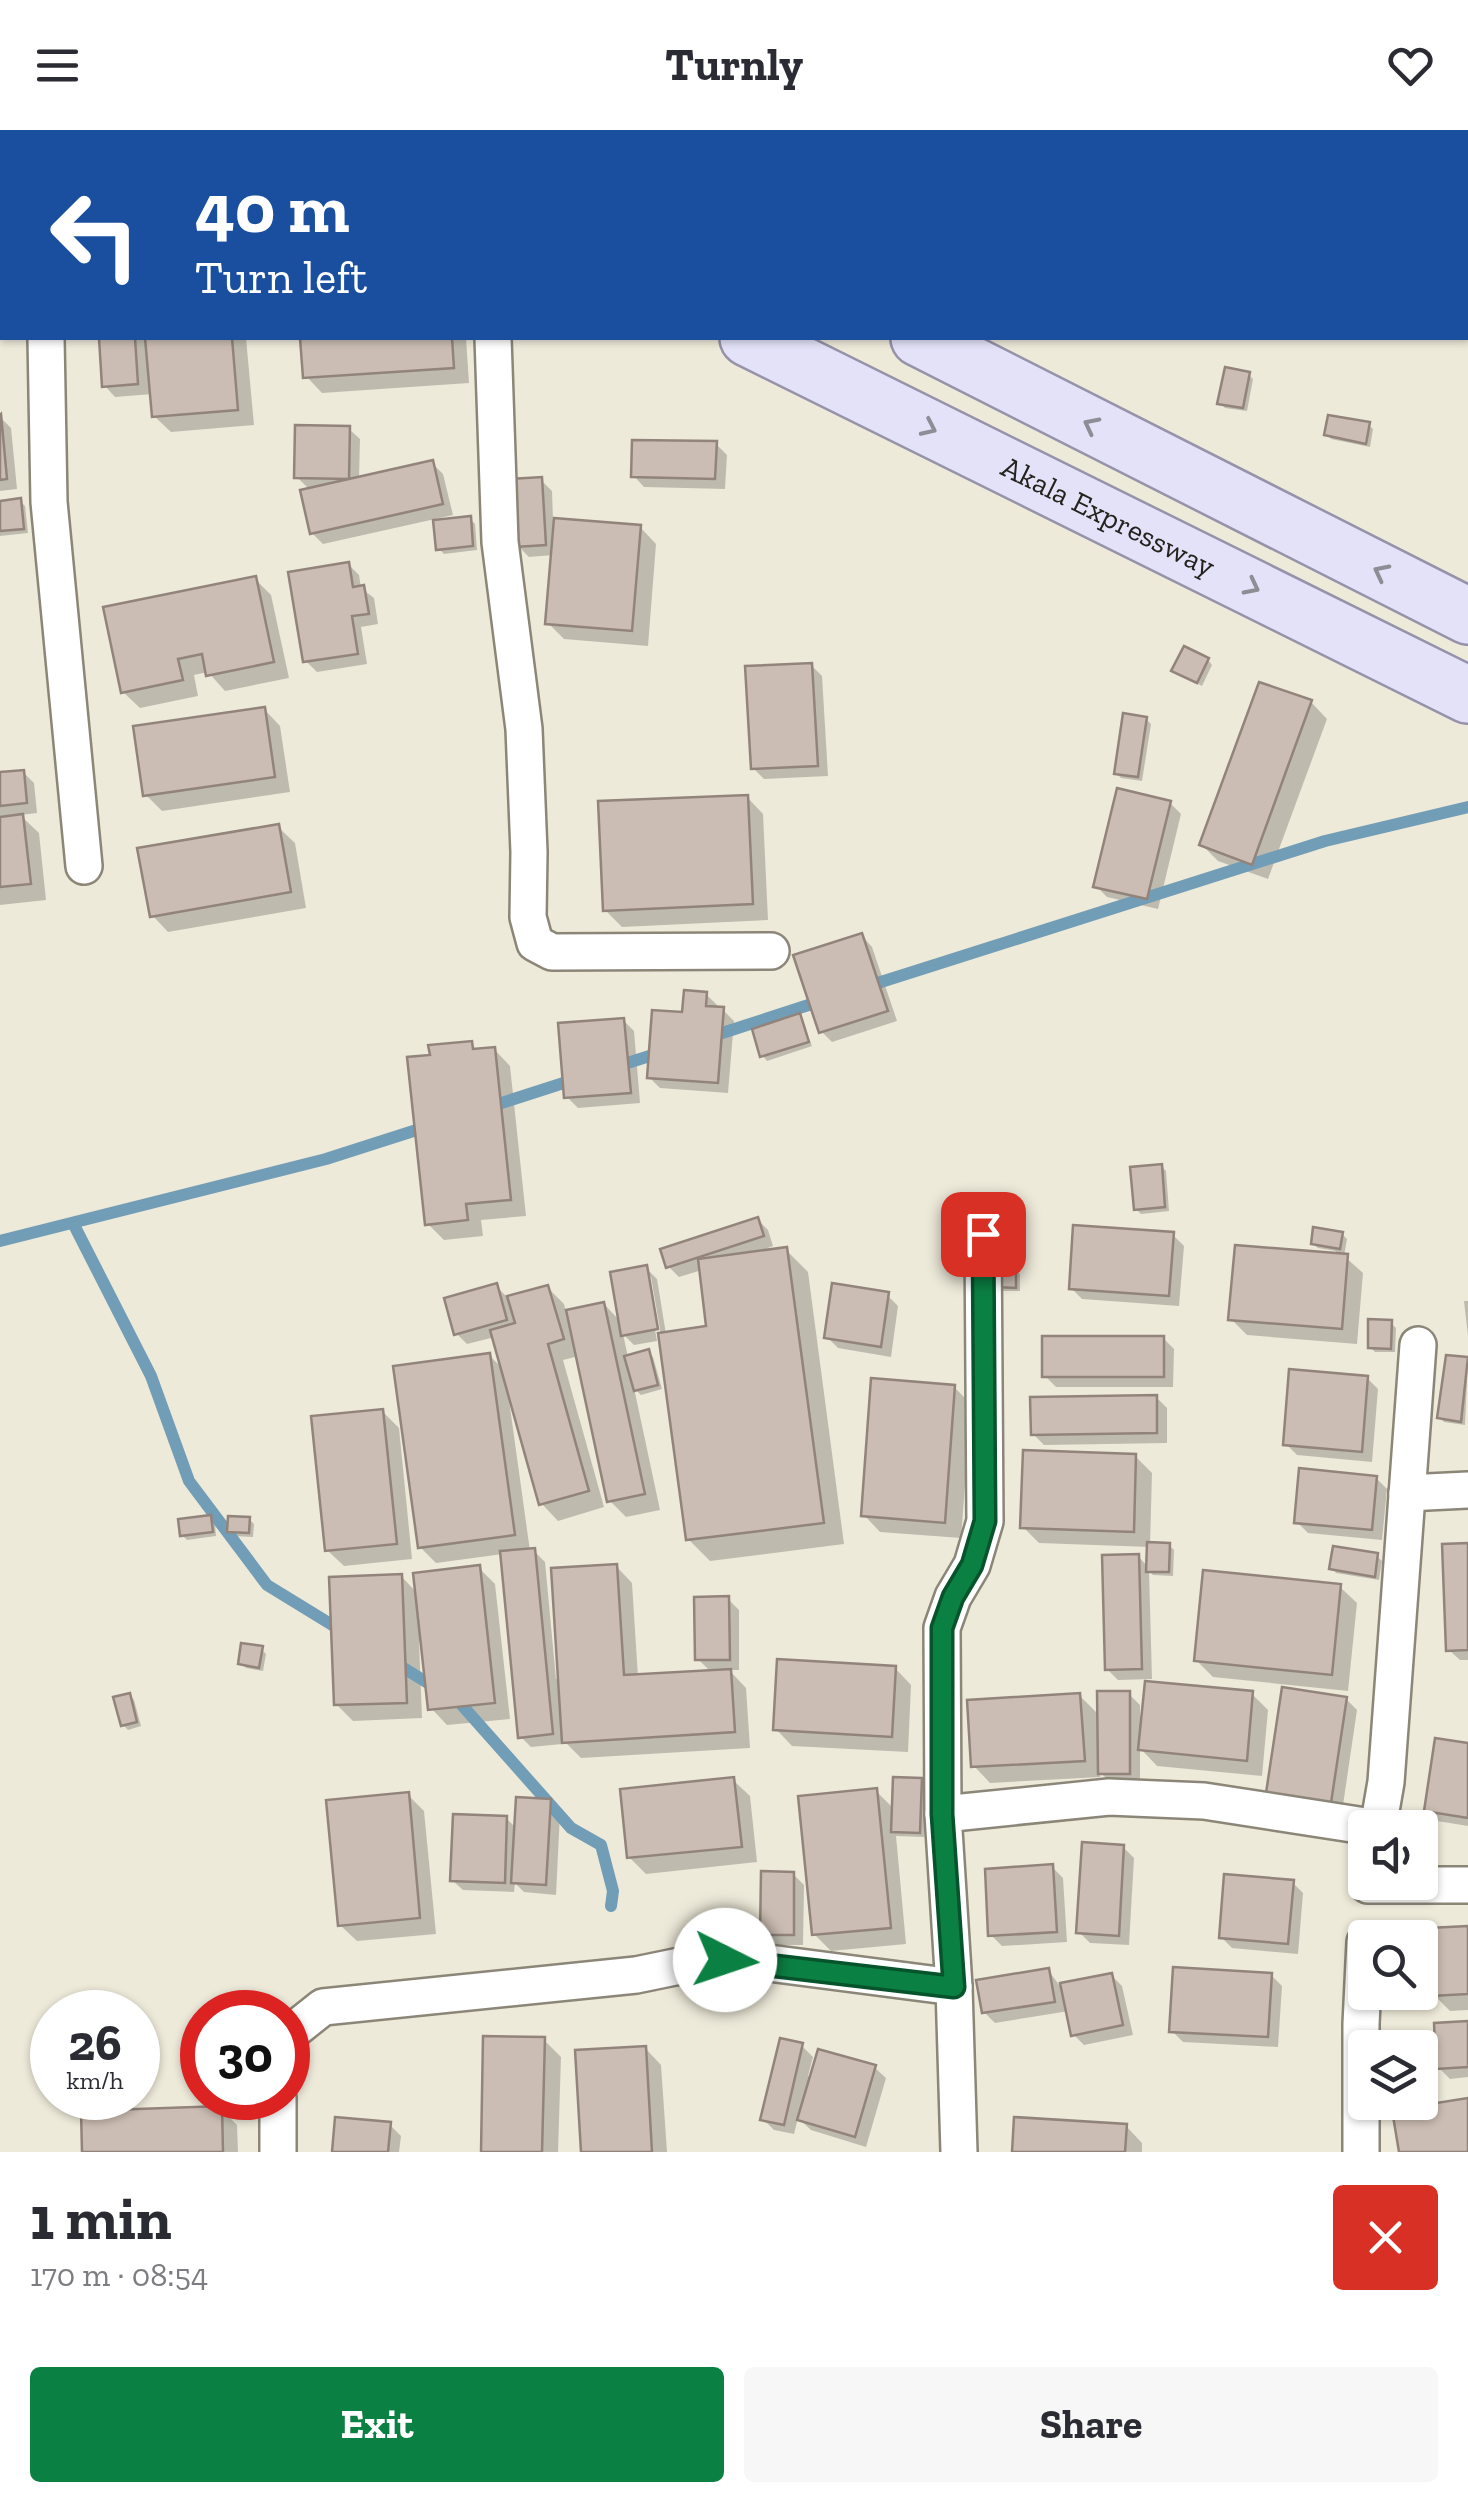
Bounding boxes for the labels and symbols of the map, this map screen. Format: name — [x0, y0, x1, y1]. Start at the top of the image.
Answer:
one-way arrow — [919, 415, 937, 435]
one-way arrow — [1084, 418, 1102, 437]
street label: Akala Expressway — [996, 449, 1221, 585]
one-way arrow — [1373, 564, 1391, 584]
one-way arrow — [1242, 575, 1260, 594]
pin — [941, 1192, 1026, 1277]
position arrow — [673, 1908, 777, 2012]
speed limit sign: 30 — [180, 1990, 310, 2120]

